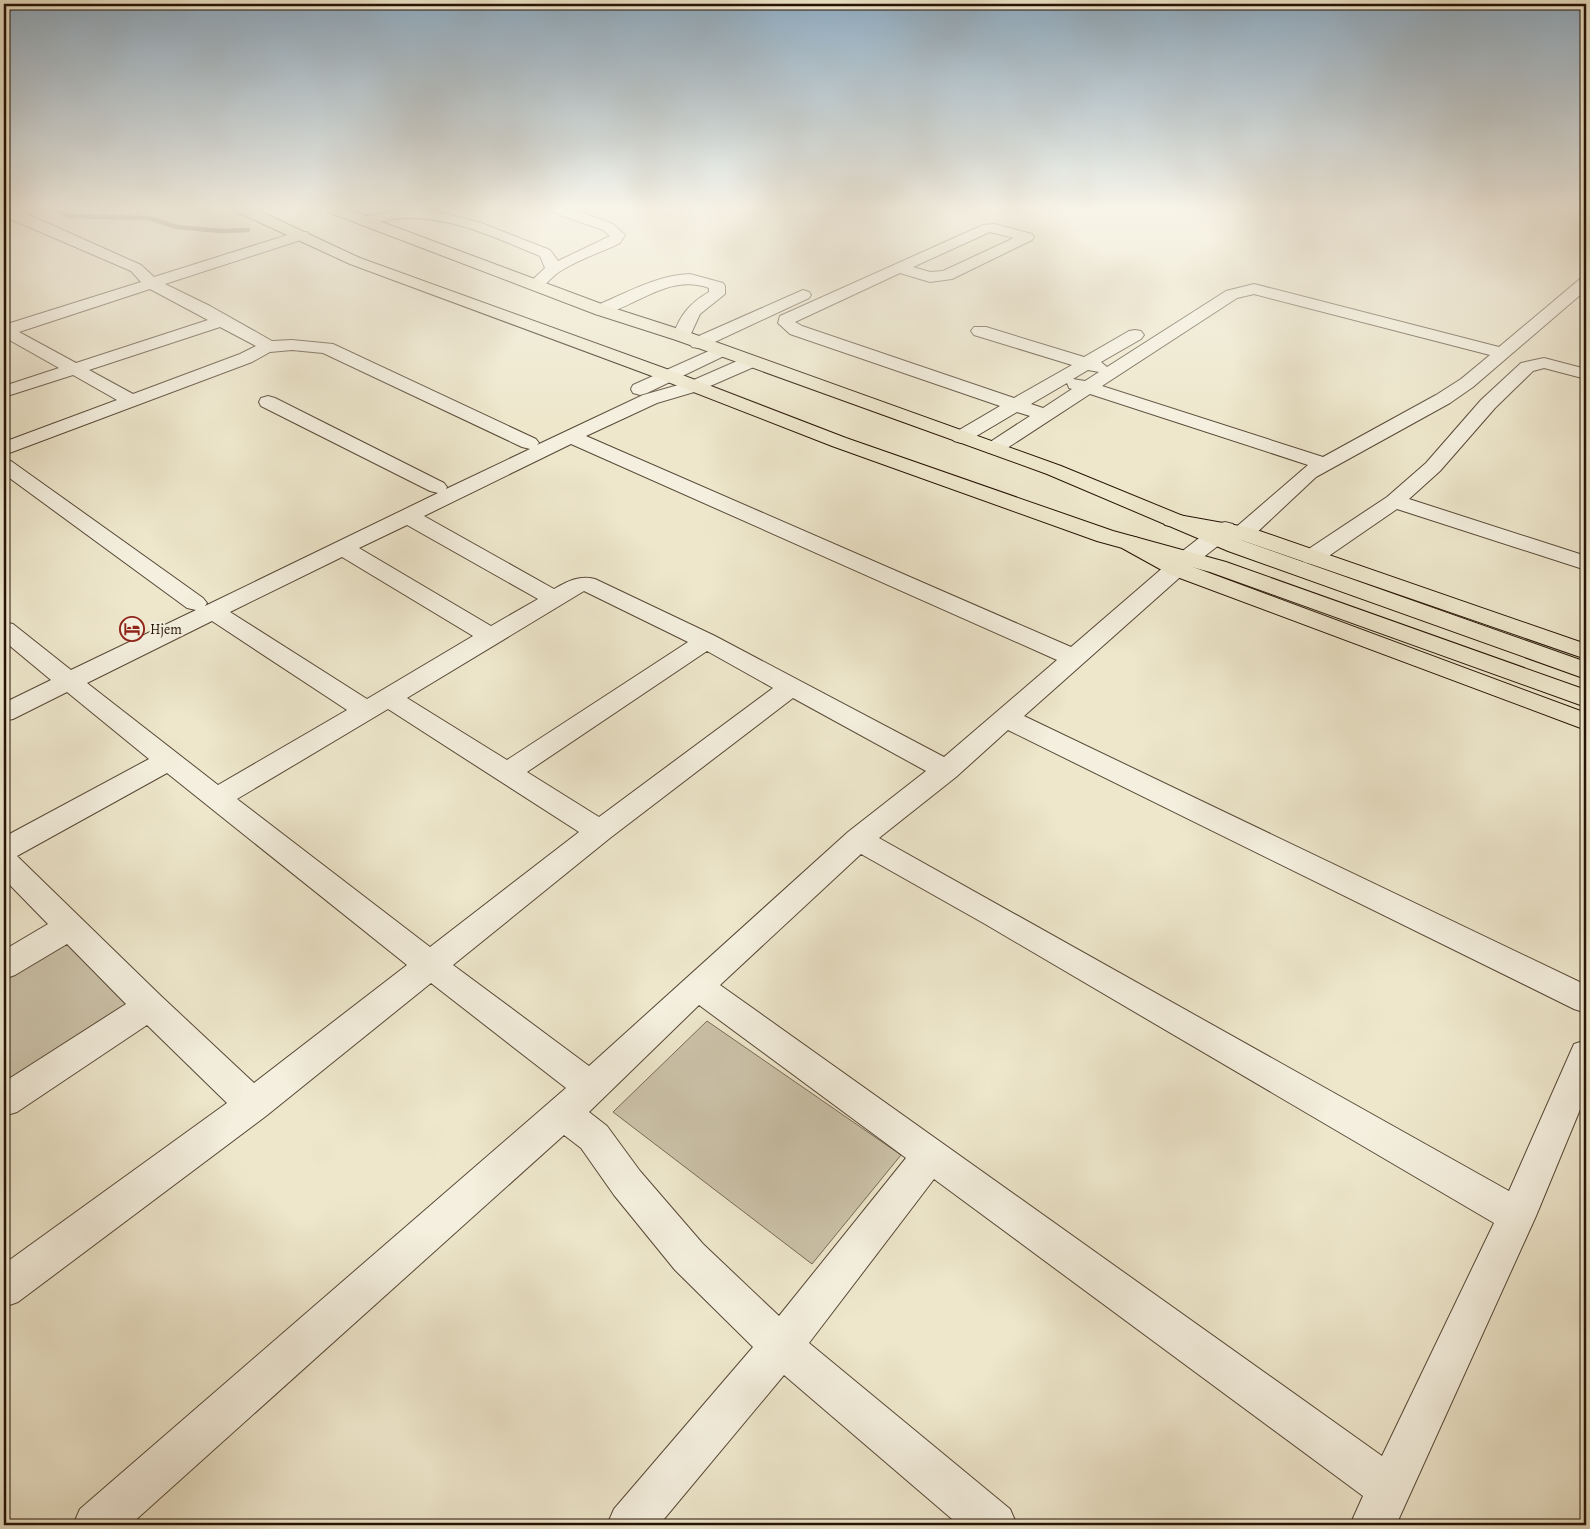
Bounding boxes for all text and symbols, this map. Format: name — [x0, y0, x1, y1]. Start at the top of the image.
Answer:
hotel icon: Hjem — [119, 616, 145, 642]
place label: Hjem — [150, 620, 182, 639]

